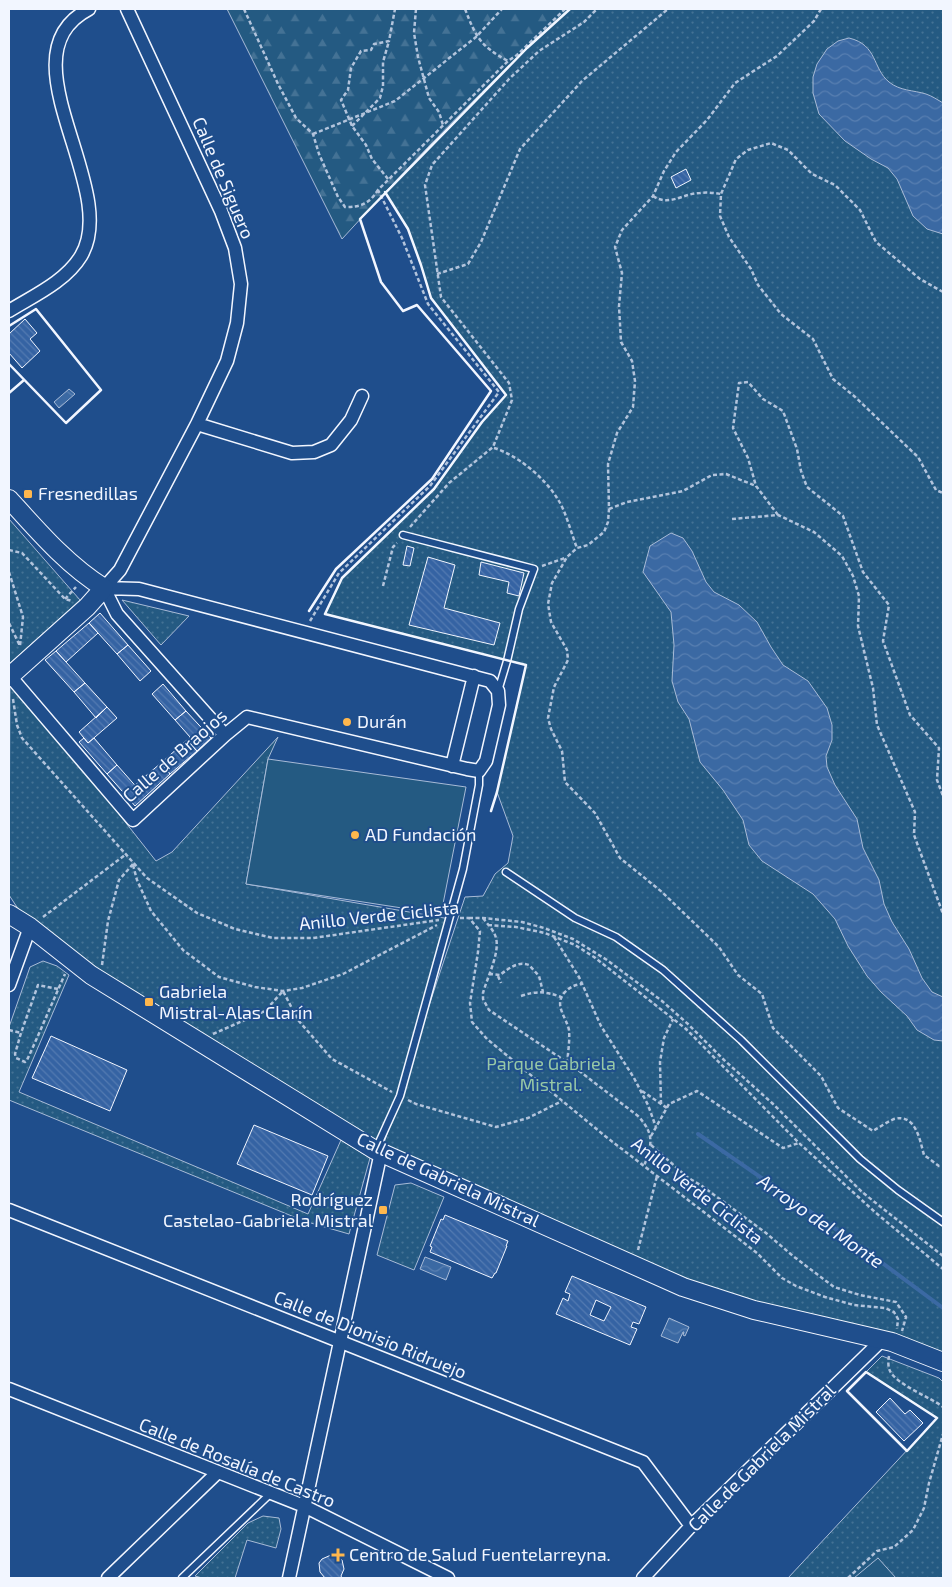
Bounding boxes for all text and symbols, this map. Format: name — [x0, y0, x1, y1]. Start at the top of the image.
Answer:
street label: Calle de Siguero — [188, 113, 259, 242]
place label: Fresnedillas — [38, 482, 138, 504]
marker: Fresnedillas — [22, 488, 34, 500]
street label: Calle de Braojos — [118, 704, 231, 806]
place label: Durán — [357, 710, 407, 732]
marker: Durán — [341, 716, 353, 728]
place label: AD Fundación — [365, 823, 476, 845]
marker: AD Fundación — [349, 829, 361, 841]
street label: Anillo Verde Ciclista — [298, 896, 460, 934]
place label: Gabriela Mistral-Alas Clarín — [159, 980, 313, 1023]
marker: Gabriela Mistral-Alas Clarín — [143, 996, 155, 1008]
park label: Parque Gabriela Mistral. — [486, 1052, 616, 1095]
street label: Calle de Gabriela Mistral — [353, 1127, 544, 1231]
street label: Anillo Verde Ciclista — [627, 1132, 768, 1248]
water label: Arroyo del Monte — [752, 1168, 889, 1273]
place label: Rodríguez Castelao-Gabriela Mistral — [163, 1188, 374, 1231]
marker: Rodríguez Castelao-Gabriela Mistral — [377, 1204, 389, 1216]
street label: Calle de Dionisio Ridruejo — [271, 1285, 470, 1383]
street label: Calle de Gabriela Mistral — [683, 1379, 840, 1536]
street label: Calle de Rosalía de Castro — [136, 1413, 339, 1512]
place label: Centro de Salud Fuentelarreyna. — [349, 1543, 611, 1565]
marker: Centro de Salud Fuentelarreyna. — [331, 1548, 345, 1562]

